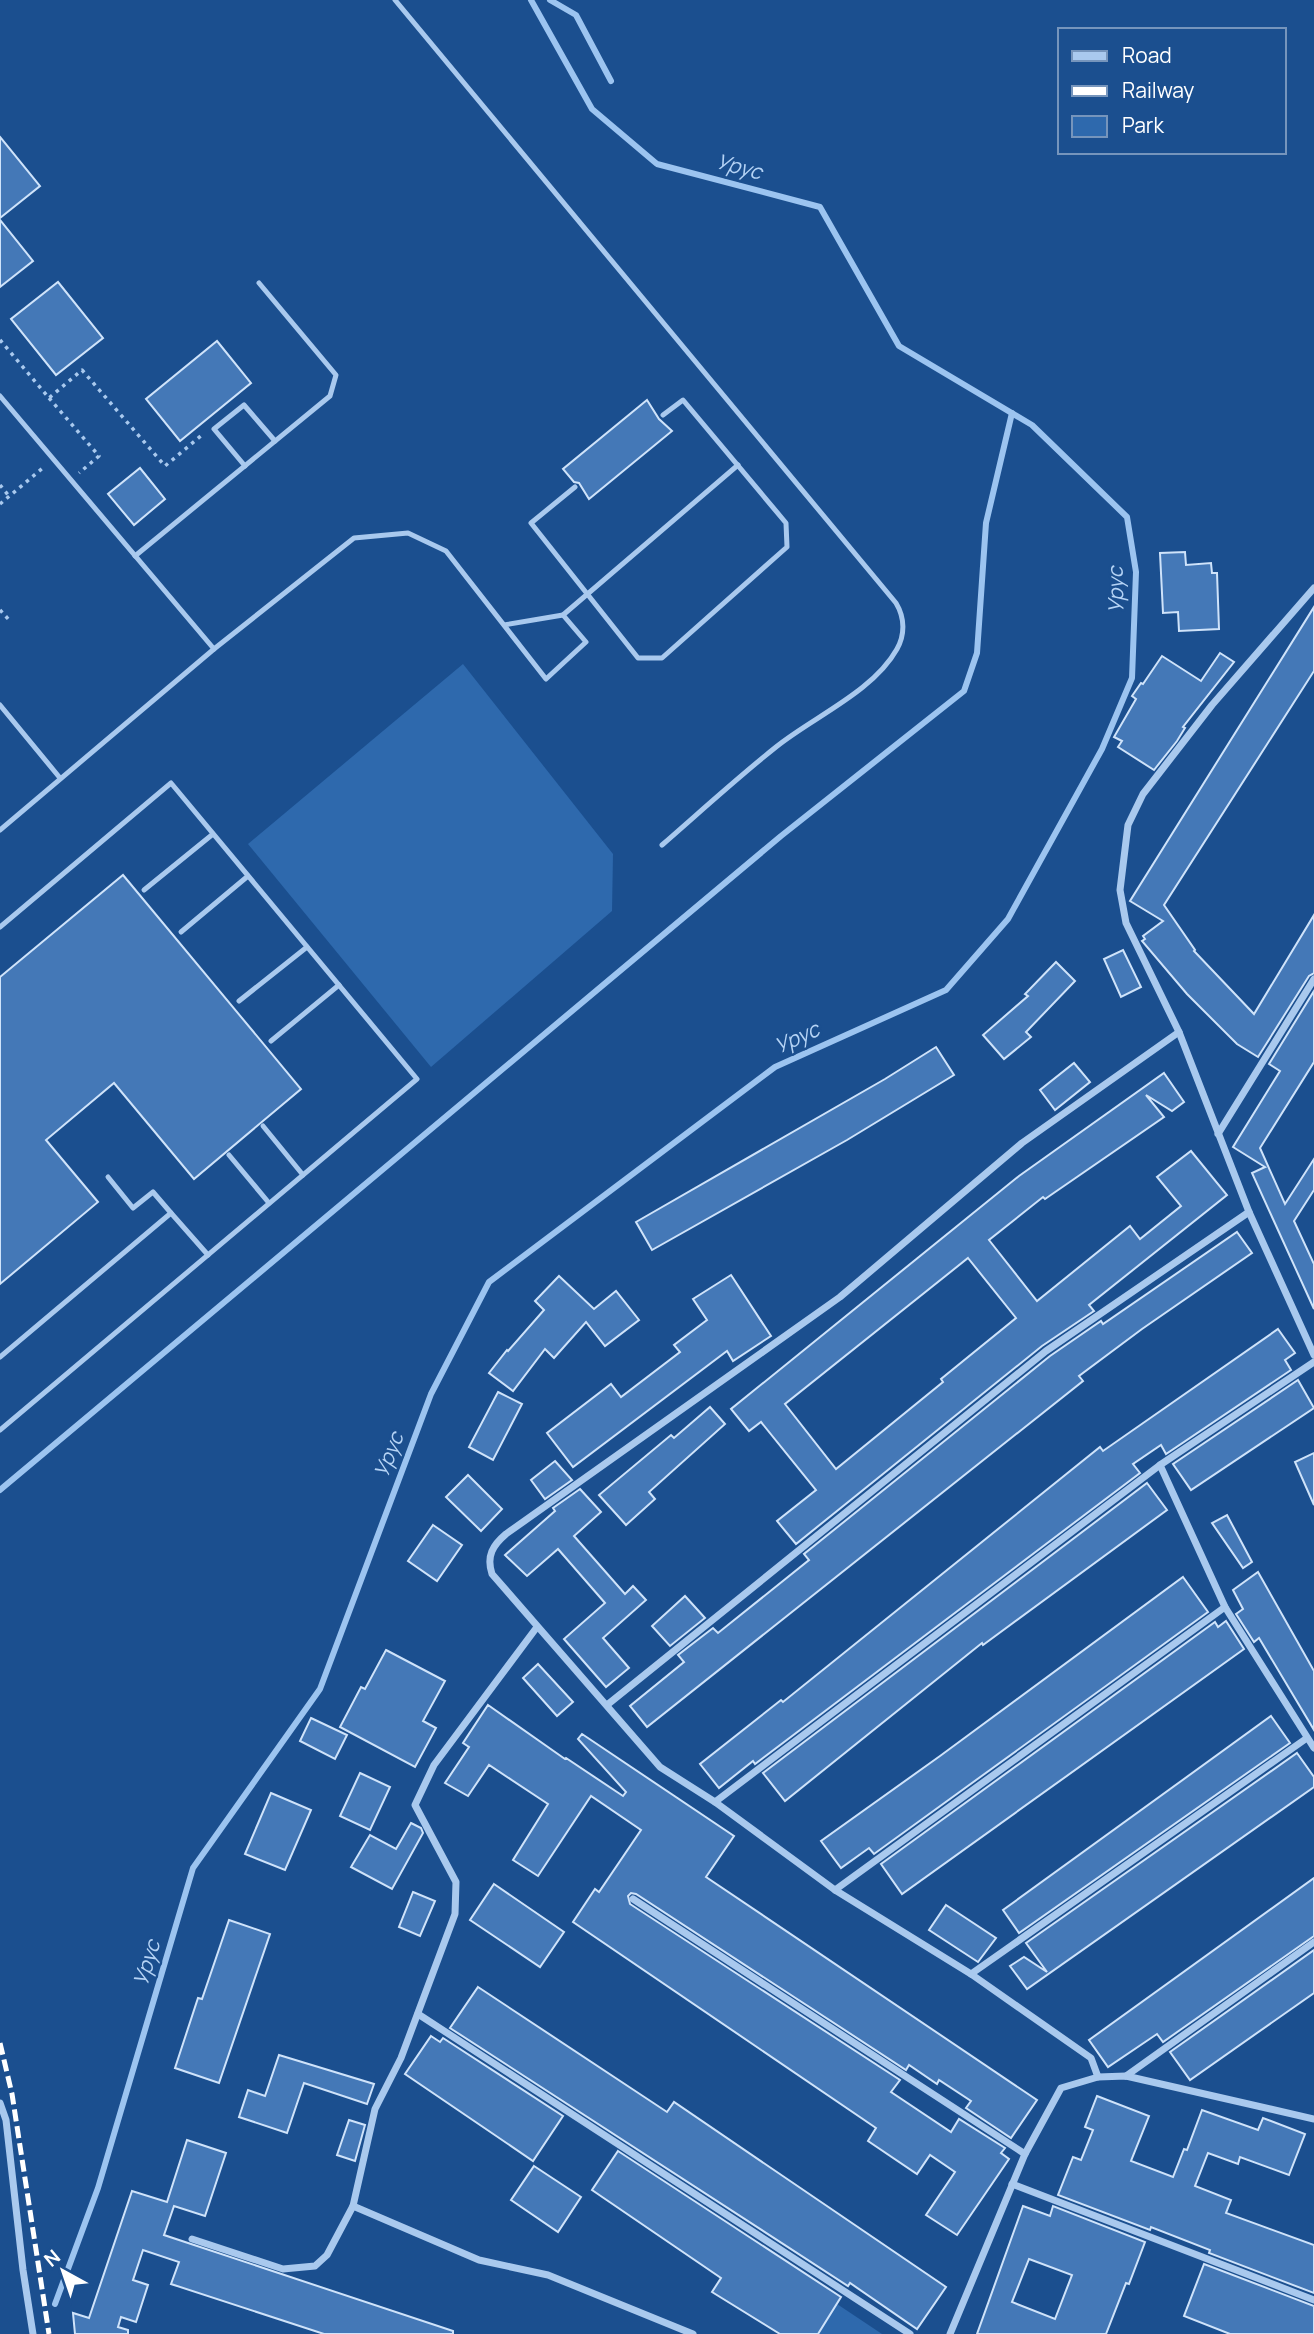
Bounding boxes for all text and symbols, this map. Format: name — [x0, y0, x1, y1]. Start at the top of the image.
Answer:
legend — [1058, 28, 1286, 154]
text: Road — [1122, 41, 1172, 69]
text: Railway — [1122, 76, 1194, 104]
text: Park — [1122, 111, 1164, 139]
water label: Урус — [713, 146, 768, 186]
water label: Урус — [1101, 564, 1129, 614]
water label: Урус — [770, 1014, 826, 1060]
water label: Урус — [367, 1426, 410, 1481]
water label: Урус — [126, 1934, 167, 1989]
north arrow — [28, 2236, 98, 2306]
text: N — [38, 2244, 66, 2272]

